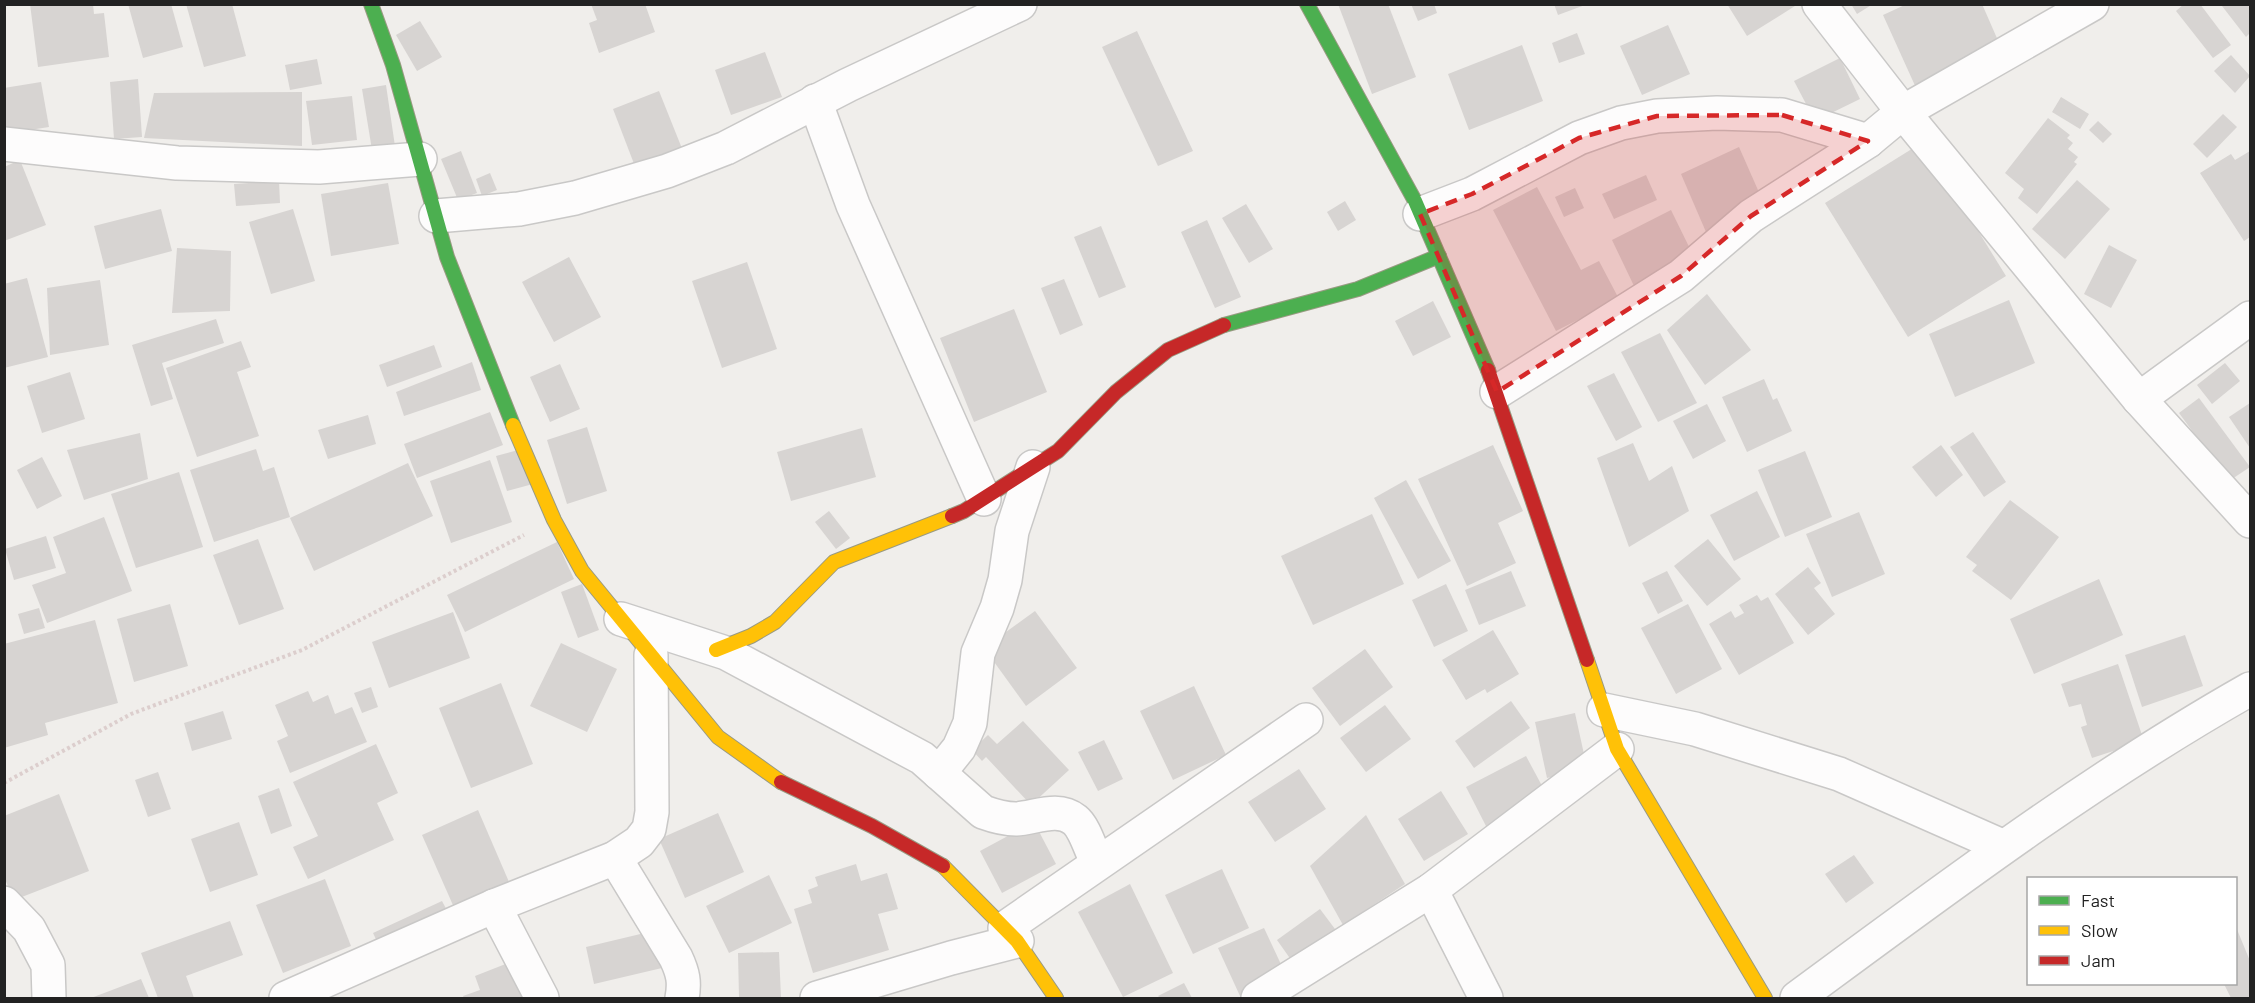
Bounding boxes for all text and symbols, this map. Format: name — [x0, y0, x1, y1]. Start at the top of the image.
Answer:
legend — [2027, 877, 2237, 985]
text: Fast — [2081, 889, 2115, 911]
text: Slow — [2081, 919, 2118, 941]
text: Jam — [2081, 949, 2115, 971]

